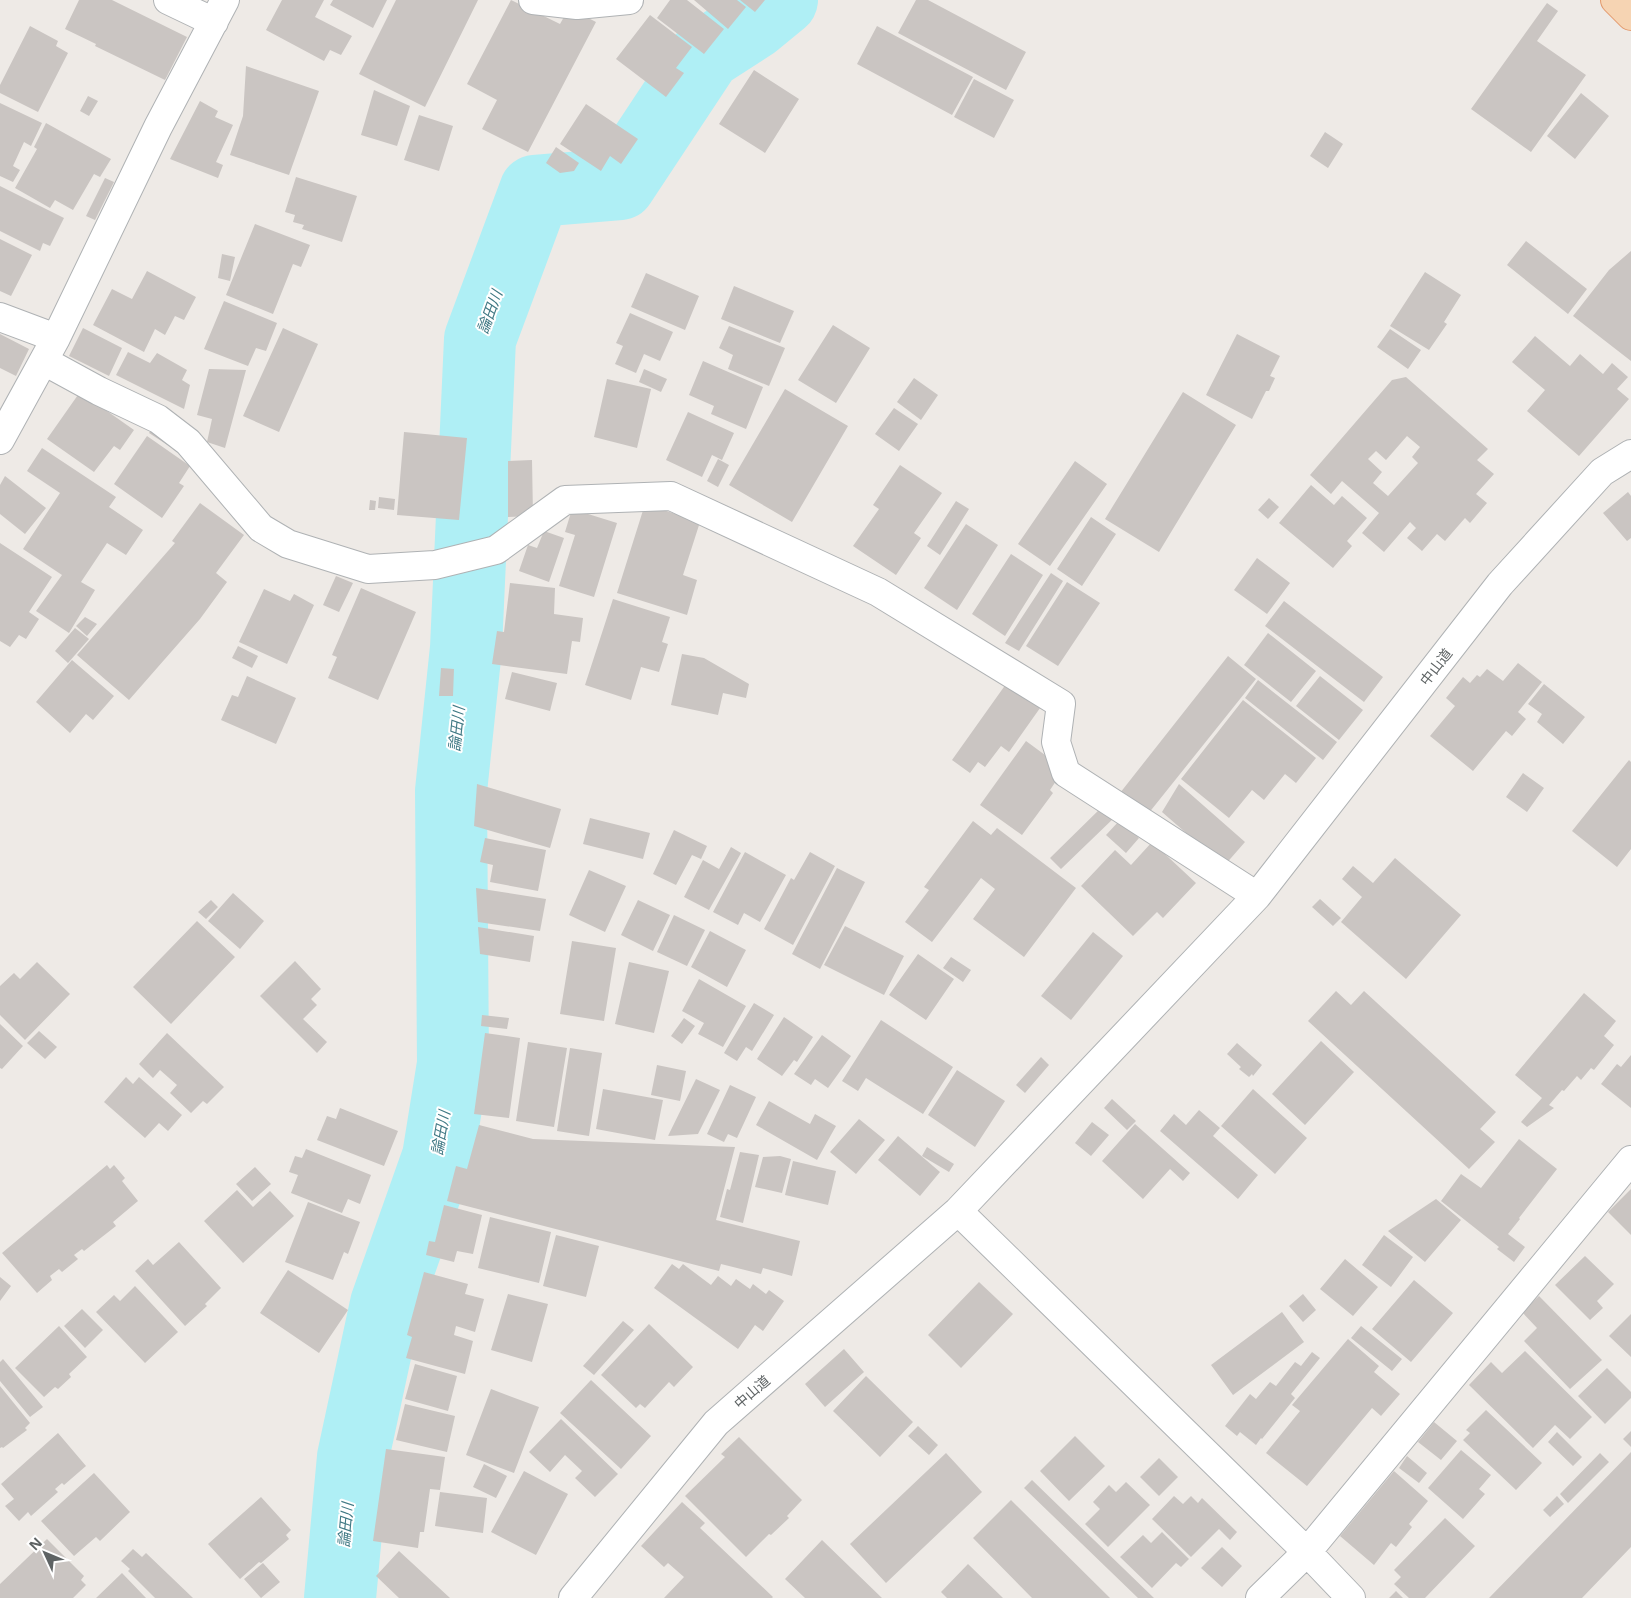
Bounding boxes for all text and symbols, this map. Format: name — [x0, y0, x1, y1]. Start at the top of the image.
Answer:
water label: 論田川 — [472, 285, 507, 336]
street label: 中山道 — [1415, 644, 1456, 689]
water label: 論田川 — [444, 703, 469, 752]
water label: 論田川 — [426, 1107, 454, 1157]
street label: 中山道 — [730, 1371, 774, 1413]
water label: 論田川 — [333, 1500, 357, 1548]
north arrow — [20, 1528, 70, 1578]
text: N — [24, 1533, 46, 1554]

